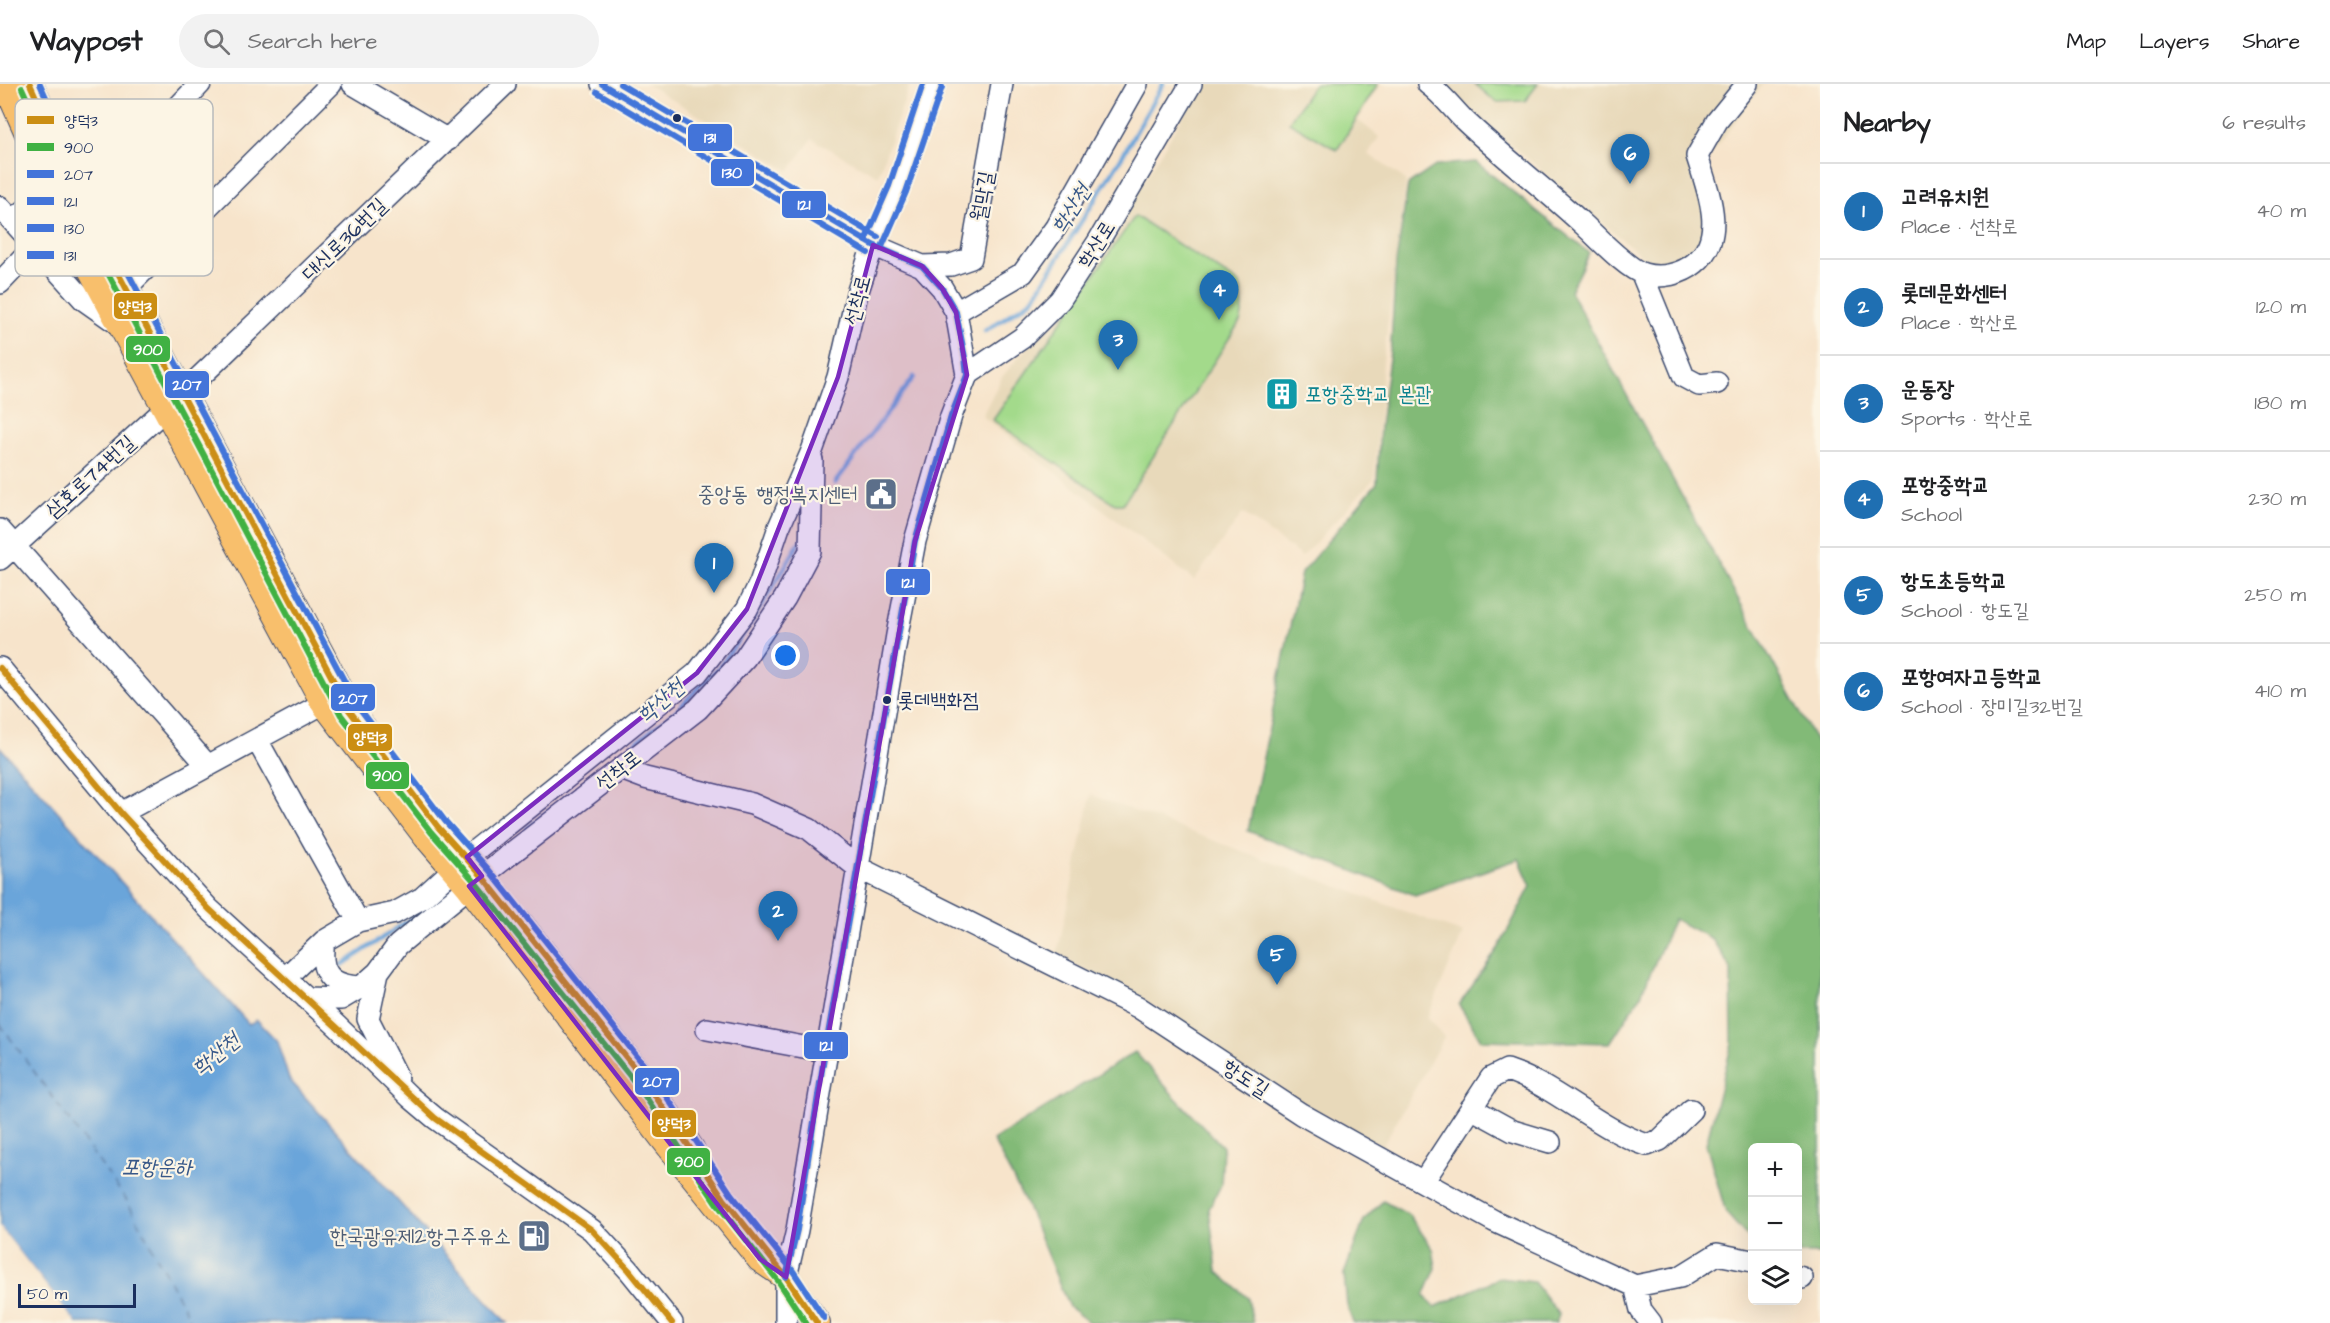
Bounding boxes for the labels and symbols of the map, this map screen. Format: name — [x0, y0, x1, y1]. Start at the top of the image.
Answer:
legend — [15, 99, 213, 276]
text: 양덕3 — [64, 110, 98, 132]
unlabelled marker — [671, 112, 683, 124]
line badge: 131 — [687, 123, 733, 152]
text: 131 — [704, 127, 717, 149]
pin: 6 — [1610, 135, 1650, 184]
text: 900 — [64, 137, 93, 159]
line badge: 130 — [710, 158, 755, 187]
text: 130 — [722, 162, 742, 184]
text: 207 — [64, 164, 93, 186]
street label: 월막길 — [964, 169, 1001, 224]
water label: 학산천 — [1044, 176, 1100, 240]
line badge: 121 — [781, 190, 827, 219]
text: 121 — [64, 191, 77, 213]
street label: 대신로36번길 — [295, 191, 393, 287]
text: 121 — [797, 194, 812, 216]
street label: 학산로 — [1071, 215, 1122, 273]
text: 130 — [64, 218, 84, 240]
text: 131 — [64, 245, 76, 267]
pin: 4 — [1200, 270, 1238, 320]
street label: 선착로 — [837, 272, 878, 328]
line badge: 양덕3 — [113, 292, 158, 320]
text: 양덕3 — [118, 296, 153, 318]
pin: 3 — [1098, 320, 1138, 370]
line badge: 900 — [125, 335, 171, 363]
text: 900 — [133, 339, 163, 361]
line badge: 207 — [164, 370, 210, 399]
text: 207 — [171, 374, 202, 396]
building icon: 포항중학교 본관 — [1264, 376, 1300, 412]
place label: 포항중학교 본관 — [1305, 380, 1432, 409]
street label: 삼호로74번길 — [39, 428, 142, 525]
public building icon: 중앙동 행정복지센터 — [863, 476, 899, 512]
place label: 중앙동 행정복지센터 — [698, 480, 858, 509]
pin: 1 — [694, 544, 734, 593]
line badge: 121 — [885, 568, 931, 596]
text: 121 — [901, 572, 916, 594]
your location — [771, 641, 800, 670]
water label: 학산천 — [631, 671, 693, 730]
line badge: 207 — [330, 683, 376, 712]
place label: 롯데백화점 — [898, 687, 978, 715]
text: 207 — [337, 688, 368, 710]
marker: 롯데백화점 — [881, 694, 893, 706]
line badge: 양덕3 — [347, 723, 393, 752]
text: 양덕3 — [353, 727, 388, 749]
street label: 선착로 — [589, 743, 647, 797]
line badge: 900 — [365, 761, 410, 790]
text: 900 — [372, 765, 402, 787]
pin: 2 — [758, 892, 798, 941]
pin: 5 — [1258, 936, 1296, 985]
water label: 학산천 — [186, 1024, 248, 1083]
line badge: 121 — [803, 1031, 849, 1060]
text: 121 — [819, 1035, 834, 1057]
street label: 항도길 — [1217, 1052, 1275, 1104]
line badge: 207 — [634, 1067, 680, 1096]
text: 207 — [641, 1071, 672, 1093]
line badge: 양덕3 — [651, 1109, 697, 1138]
text: 양덕3 — [657, 1113, 692, 1135]
line badge: 900 — [666, 1147, 711, 1176]
text: 900 — [674, 1151, 704, 1173]
water label: 포항운하 — [122, 1152, 194, 1183]
fuel station icon: 한국광유제2항구주유소 — [516, 1218, 552, 1254]
place label: 한국광유제2항구주유소 — [330, 1222, 511, 1251]
scale bar — [18, 1281, 136, 1308]

